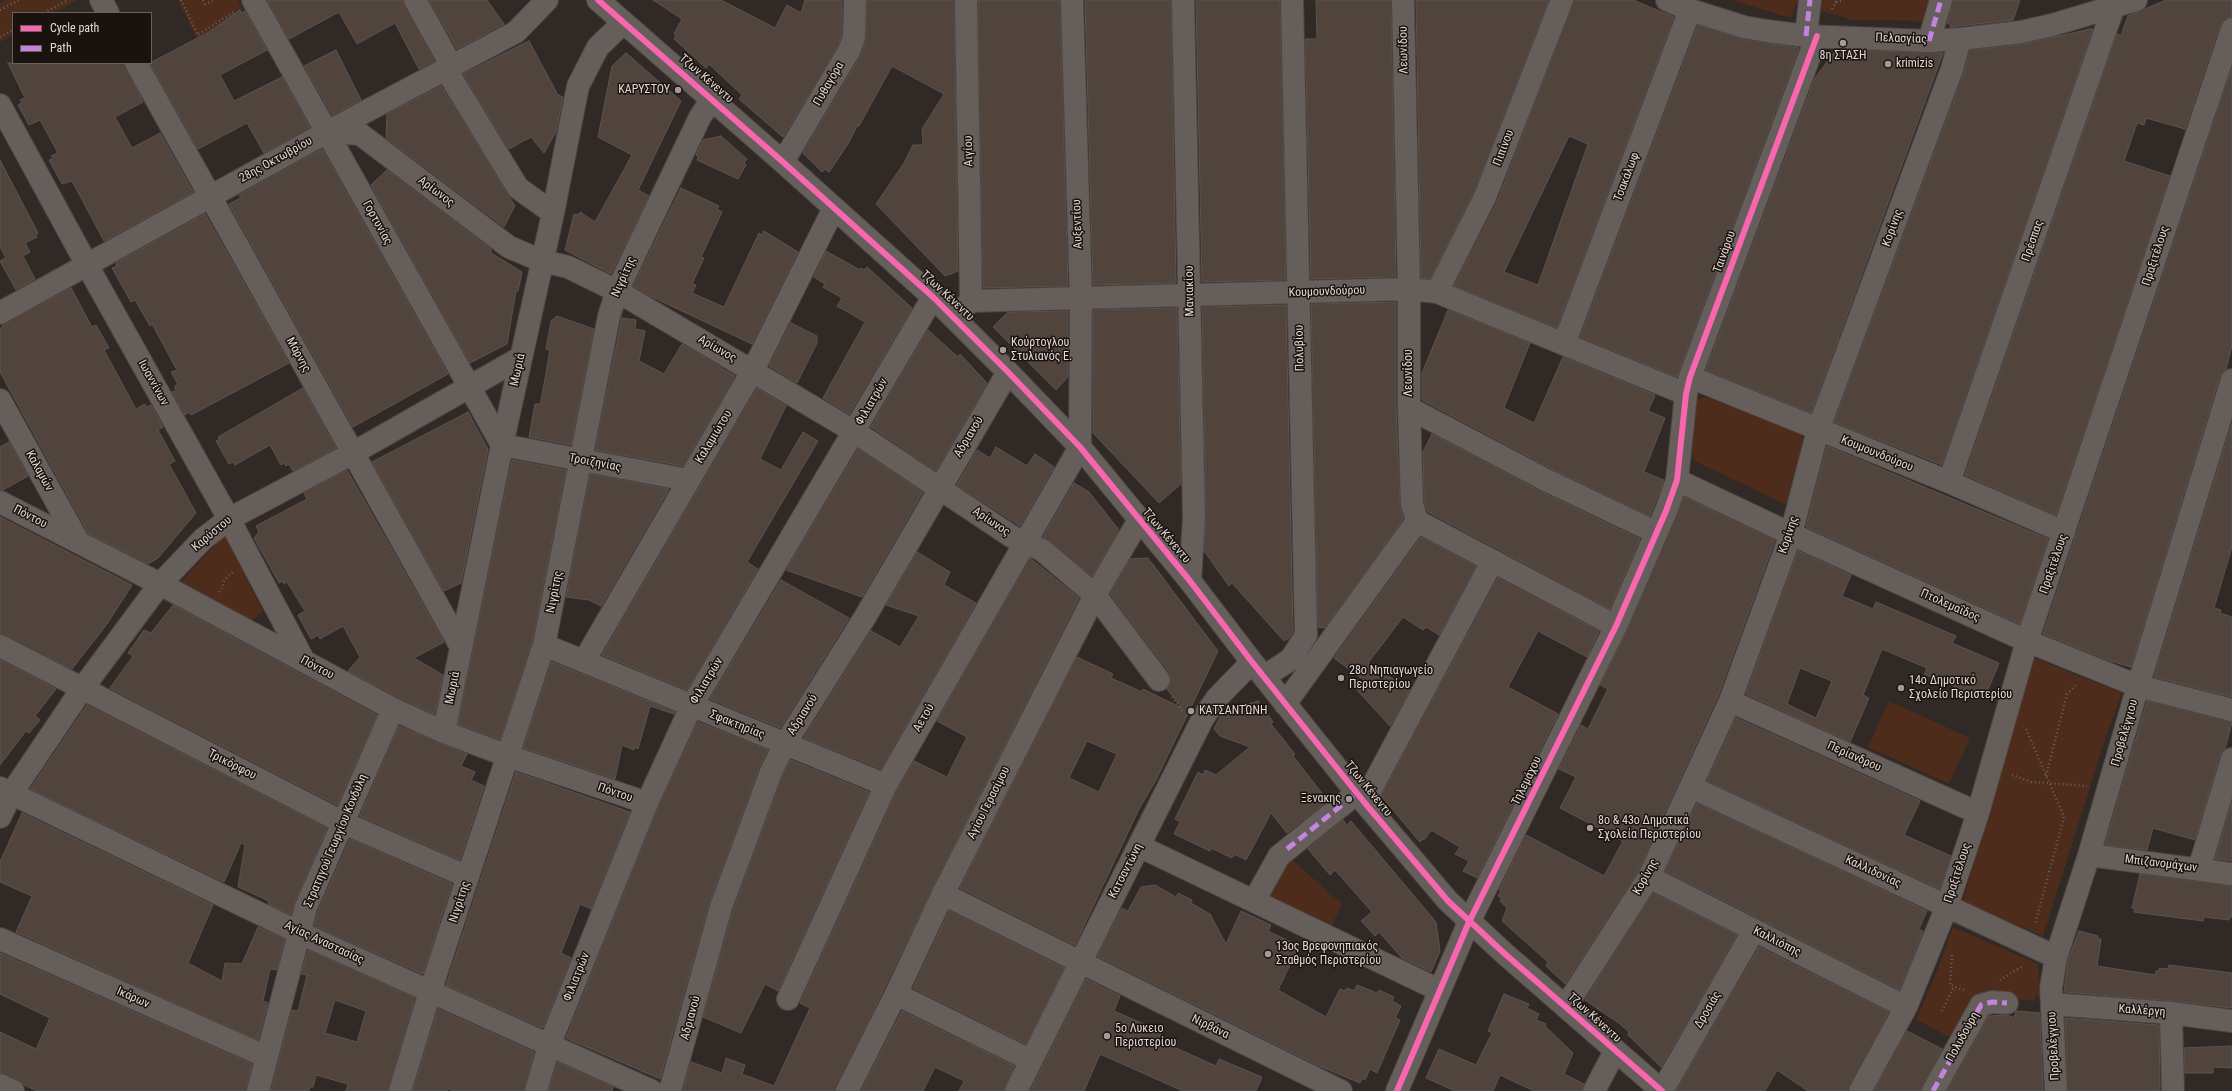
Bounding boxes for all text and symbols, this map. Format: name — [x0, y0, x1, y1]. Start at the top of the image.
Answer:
legend — [12, 12, 152, 64]
text: Cycle path — [50, 21, 99, 35]
street label: Λεωνίδου — [1396, 26, 1412, 74]
street label: Πελασγίας — [1875, 31, 1927, 47]
marker: 8η ΣΤΑΣΗ — [1838, 38, 1848, 48]
text: Path — [50, 41, 72, 55]
place label: 8η ΣΤΑΣΗ — [1820, 49, 1866, 63]
street label: Τζων Κένεντυ — [676, 51, 736, 107]
place label: krimizis — [1896, 57, 1933, 71]
street label: Πυθαγόρα — [811, 59, 847, 109]
marker: krimizis — [1883, 59, 1893, 69]
place label: ΚΑΡΥΣΤΟΥ — [618, 83, 670, 97]
marker: ΚΑΡΥΣΤΟΥ — [673, 85, 683, 95]
street label: Πιπίνου — [1491, 128, 1517, 168]
street label: 28ης Οκτωβρίου — [237, 134, 315, 186]
street label: Αιγίου — [962, 135, 976, 167]
street label: Τσακάλωφ — [1611, 151, 1643, 203]
street label: Αρίωνος — [415, 174, 457, 210]
street label: Γορτυνίας — [359, 198, 395, 248]
street label: Αυξεντίου — [1070, 199, 1086, 249]
street label: Κορίνης — [1880, 207, 1906, 249]
street label: Πρέσπας — [2019, 218, 2047, 264]
street label: Πραξιτέλους — [2140, 224, 2172, 288]
street label: Ταινάρου — [1711, 229, 1739, 275]
street label: Νιγρίτης — [609, 255, 639, 299]
street label: Μανιακίου — [1182, 265, 1198, 317]
street label: Τζων Κένεντυ — [917, 268, 977, 324]
street label: Κουμουνδούρου — [1288, 283, 1366, 301]
street label: Πολυβίου — [1292, 325, 1308, 371]
street label: Αρίωνος — [695, 332, 739, 366]
street label: Μάρνης — [283, 335, 313, 375]
place label: Κούρτογλου Στυλιανός Ε. — [1011, 336, 1072, 364]
marker: Κούρτογλου Στυλιανός Ε. — [998, 345, 1008, 355]
street label: Λεωνίδου — [1402, 349, 1416, 397]
street label: Μωριά — [508, 352, 528, 388]
street label: Ιωαννίνων — [135, 358, 171, 408]
street label: Φιλιατρών — [853, 376, 891, 428]
street label: Καλαμιώτου — [693, 408, 735, 466]
street label: Αδριανού — [951, 414, 987, 460]
street label: Κουμουνδούρου — [1839, 433, 1915, 475]
street label: Καλαμών — [22, 448, 56, 494]
street label: Τροιζηνίας — [568, 451, 622, 475]
street label: Πόντου — [11, 502, 49, 532]
street label: Αρίωνος — [970, 504, 1012, 540]
street label: Τζων Κένεντυ — [1139, 506, 1193, 566]
street label: Καρύστου — [189, 513, 235, 555]
street label: Κορίνης — [1776, 514, 1802, 556]
street label: Πραξιτέλους — [2037, 532, 2071, 596]
street label: Νιγρίτης — [544, 570, 566, 614]
street label: Πτολεμαΐδος — [1918, 586, 1982, 626]
street label: Πόντου — [298, 653, 336, 683]
street label: Φιλιατρών — [688, 655, 726, 707]
place label: 28ο Νηπιαγωγείο Περιστερίου — [1349, 664, 1433, 692]
street label: Μωριά — [443, 670, 463, 706]
marker: 28ο Νηπιαγωγείο Περιστερίου — [1336, 673, 1346, 683]
place label: 14ο Δημοτικό Σχολείο Περιστερίου — [1909, 674, 2012, 702]
marker: 14ο Δημοτικό Σχολείο Περιστερίου — [1896, 683, 1906, 693]
street label: Αδριανού — [785, 692, 821, 738]
street label: Προβελέγγιου — [2109, 698, 2141, 768]
street label: Αετού — [910, 702, 938, 734]
place label: ΚΑΤΣΑΝΤΏΝΗ — [1199, 704, 1267, 718]
marker: ΚΑΤΣΑΝΤΏΝΗ — [1186, 706, 1196, 716]
street label: Σφακτηρίας — [707, 707, 767, 743]
street label: Περίανδρου — [1825, 739, 1883, 775]
street label: Τρικόρφου — [206, 747, 258, 783]
street label: Τηλεμάχου — [1509, 754, 1545, 808]
street label: Τζων Κένεντυ — [1341, 758, 1395, 820]
street label: Αγίου Γερασίμου — [965, 764, 1013, 842]
street label: Στρατηγού Γεωργίου Κονδύλη — [301, 772, 371, 910]
street label: Πόντου — [596, 780, 634, 806]
place label: Ξενακης — [1301, 792, 1341, 806]
marker: Ξενακης — [1344, 794, 1354, 804]
place label: 8ο & 43ο Δημοτικά Σχολεία Περιστερίου — [1598, 814, 1701, 842]
marker: 8ο & 43ο Δημοτικά Σχολεία Περιστερίου — [1585, 823, 1595, 833]
street label: Κατσαντώνη — [1106, 841, 1146, 901]
street label: Πραξιτέλους — [1942, 841, 1974, 905]
street label: Μπιζανομάχων — [2124, 852, 2198, 876]
street label: Καλλιδονίας — [1843, 853, 1903, 891]
street label: Κορίνης — [1630, 857, 1662, 897]
street label: Νιγρίτης — [447, 879, 473, 925]
street label: Αγίας Αναστασίας — [282, 918, 366, 968]
street label: Καλλιόπης — [1751, 924, 1803, 960]
place label: 13ος Βρεφονηπιακός Σταθμός Περιστερίου — [1276, 940, 1381, 968]
marker: 13ος Βρεφονηπιακός Σταθμός Περιστερίου — [1263, 949, 1273, 959]
street label: Φιλιατρών — [561, 950, 593, 1004]
street label: Ικάρων — [114, 984, 152, 1012]
street label: Δροσιάς — [1692, 989, 1724, 1031]
street label: Τζων Κένεντυ — [1564, 990, 1624, 1046]
street label: Αδριανού — [678, 994, 704, 1042]
street label: Καλλέργη — [2118, 1002, 2166, 1020]
street label: Πολυδούρη — [1943, 1010, 1983, 1064]
street label: Προβελέγγιου — [2045, 1011, 2063, 1081]
street label: Νιρβάνα — [1189, 1012, 1231, 1042]
place label: 5ο Λυκειο Περιστερίου — [1115, 1022, 1176, 1050]
marker: 5ο Λυκειο Περιστερίου — [1102, 1031, 1112, 1041]

